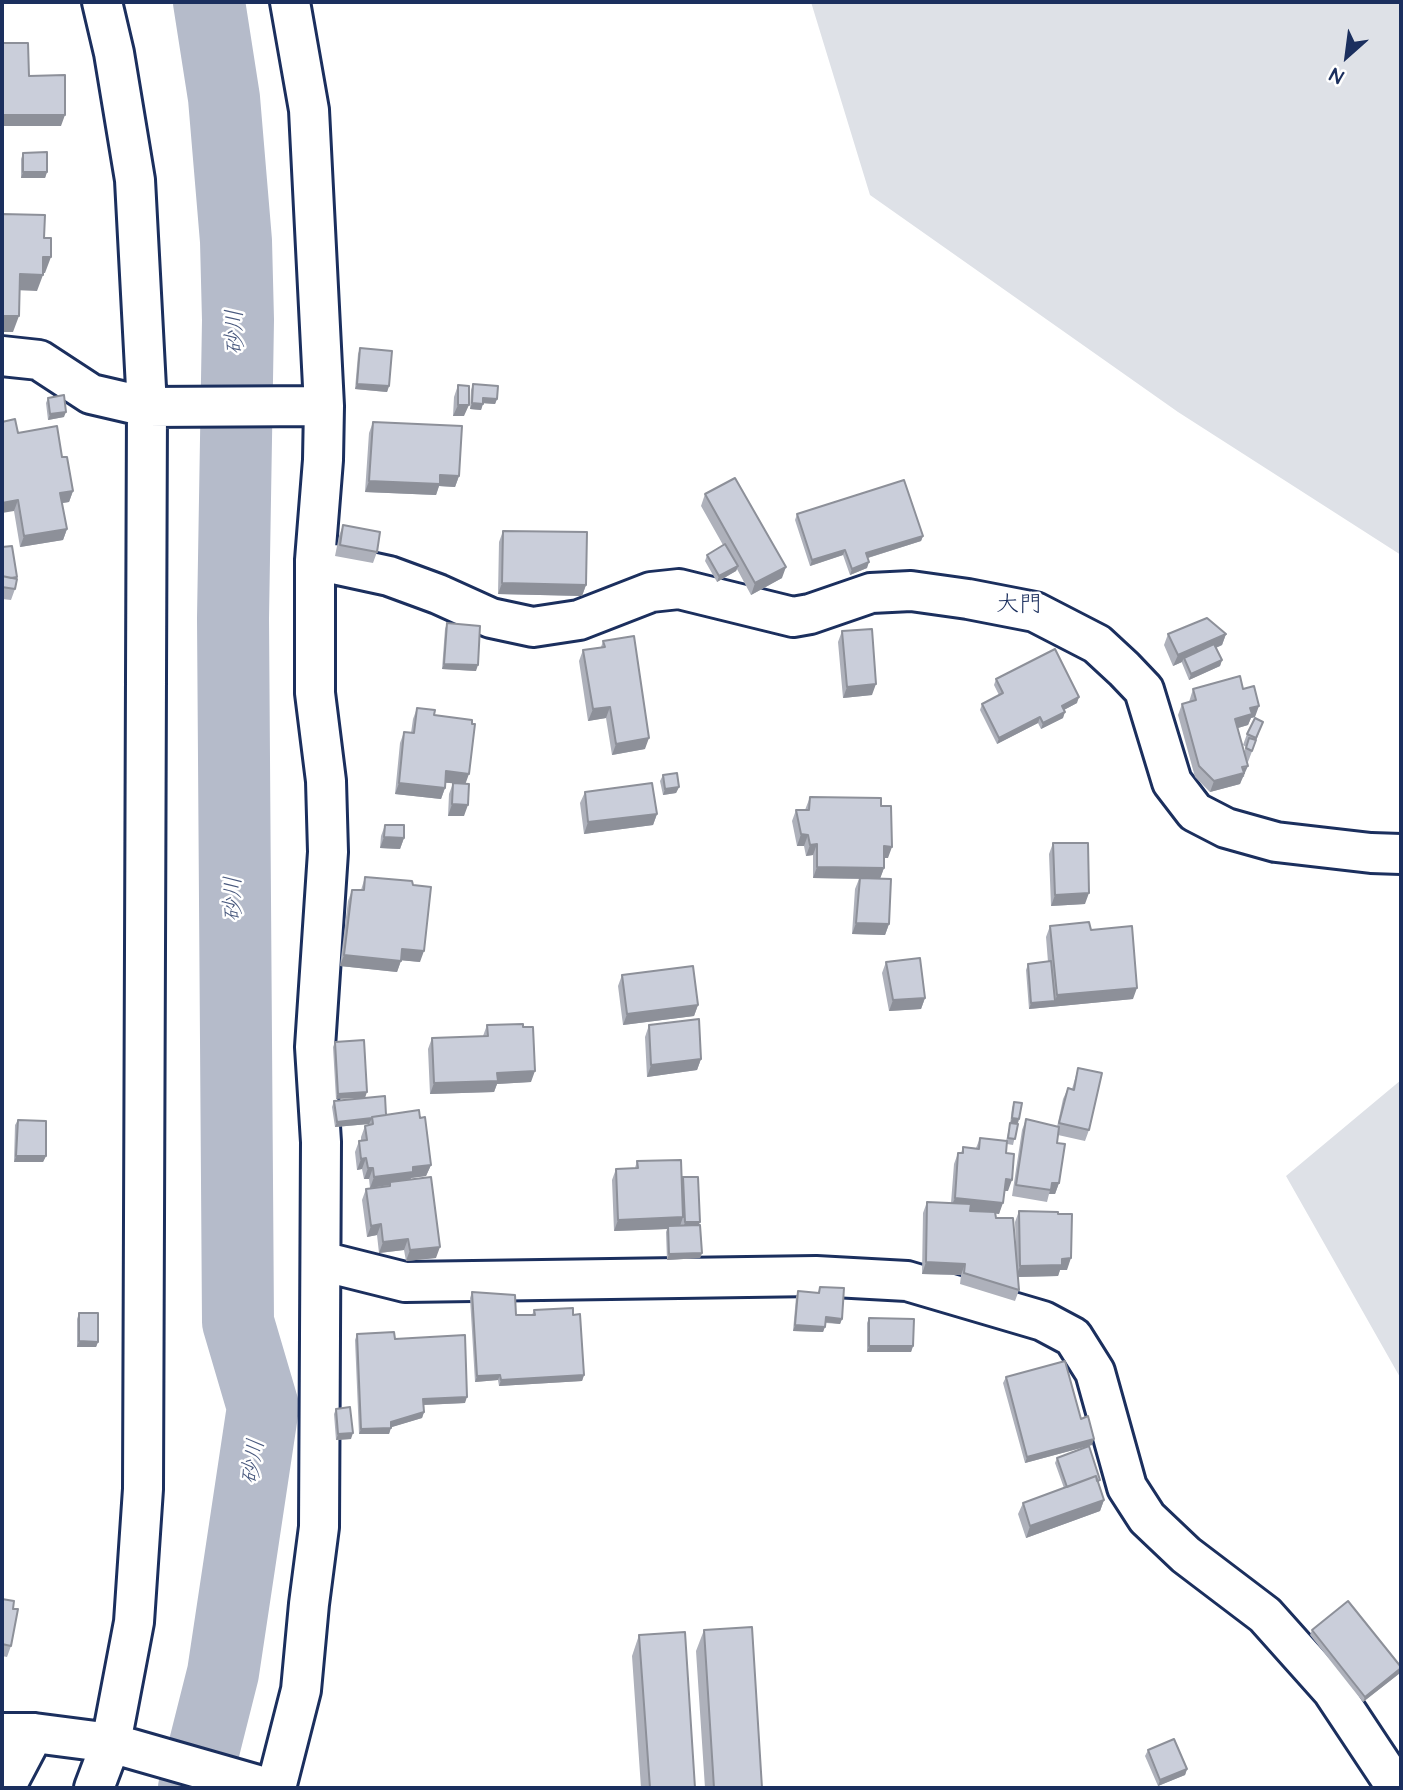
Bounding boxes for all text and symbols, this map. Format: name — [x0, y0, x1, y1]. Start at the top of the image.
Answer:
north arrow — [1312, 21, 1382, 91]
text: N — [1325, 60, 1349, 90]
water label: 砂川 — [223, 309, 251, 355]
district label: 大門 — [996, 592, 1042, 620]
water label: 砂川 — [221, 876, 249, 922]
water label: 砂川 — [238, 1437, 272, 1487]

